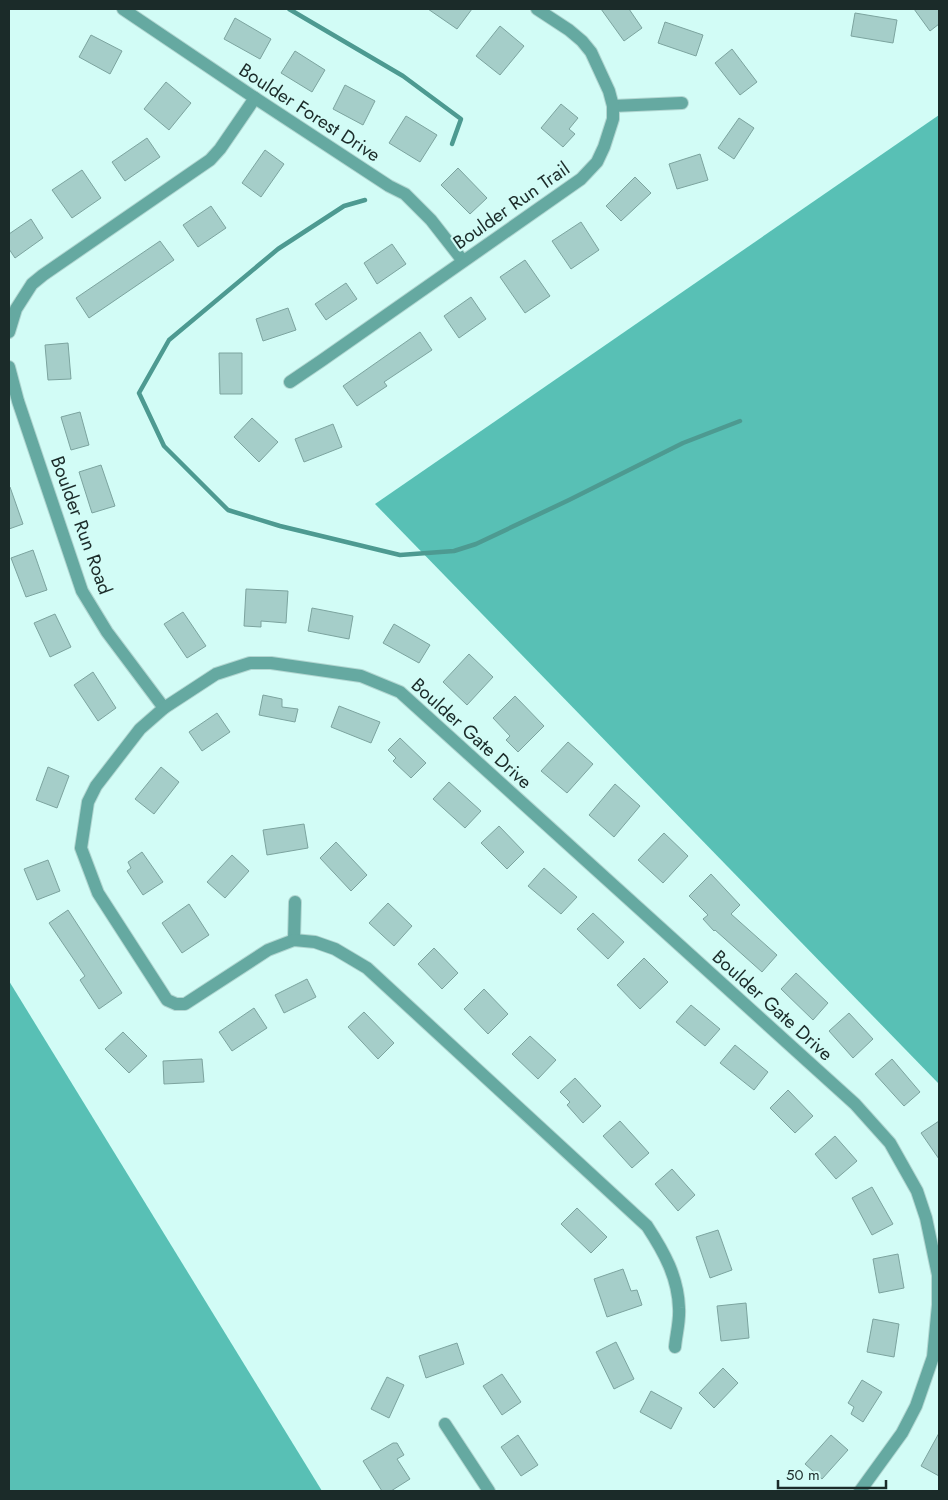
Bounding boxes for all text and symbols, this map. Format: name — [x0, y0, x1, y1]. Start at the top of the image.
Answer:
street label: Boulder Forest Drive — [234, 57, 386, 168]
street label: Boulder Run Trail — [448, 155, 575, 256]
street label: Boulder Run Road — [44, 452, 119, 598]
street label: Boulder Gate Drive — [405, 672, 538, 795]
street label: Boulder Gate Drive — [706, 944, 839, 1067]
scale bar — [778, 1458, 886, 1490]
text: 50 m — [786, 1464, 820, 1486]

